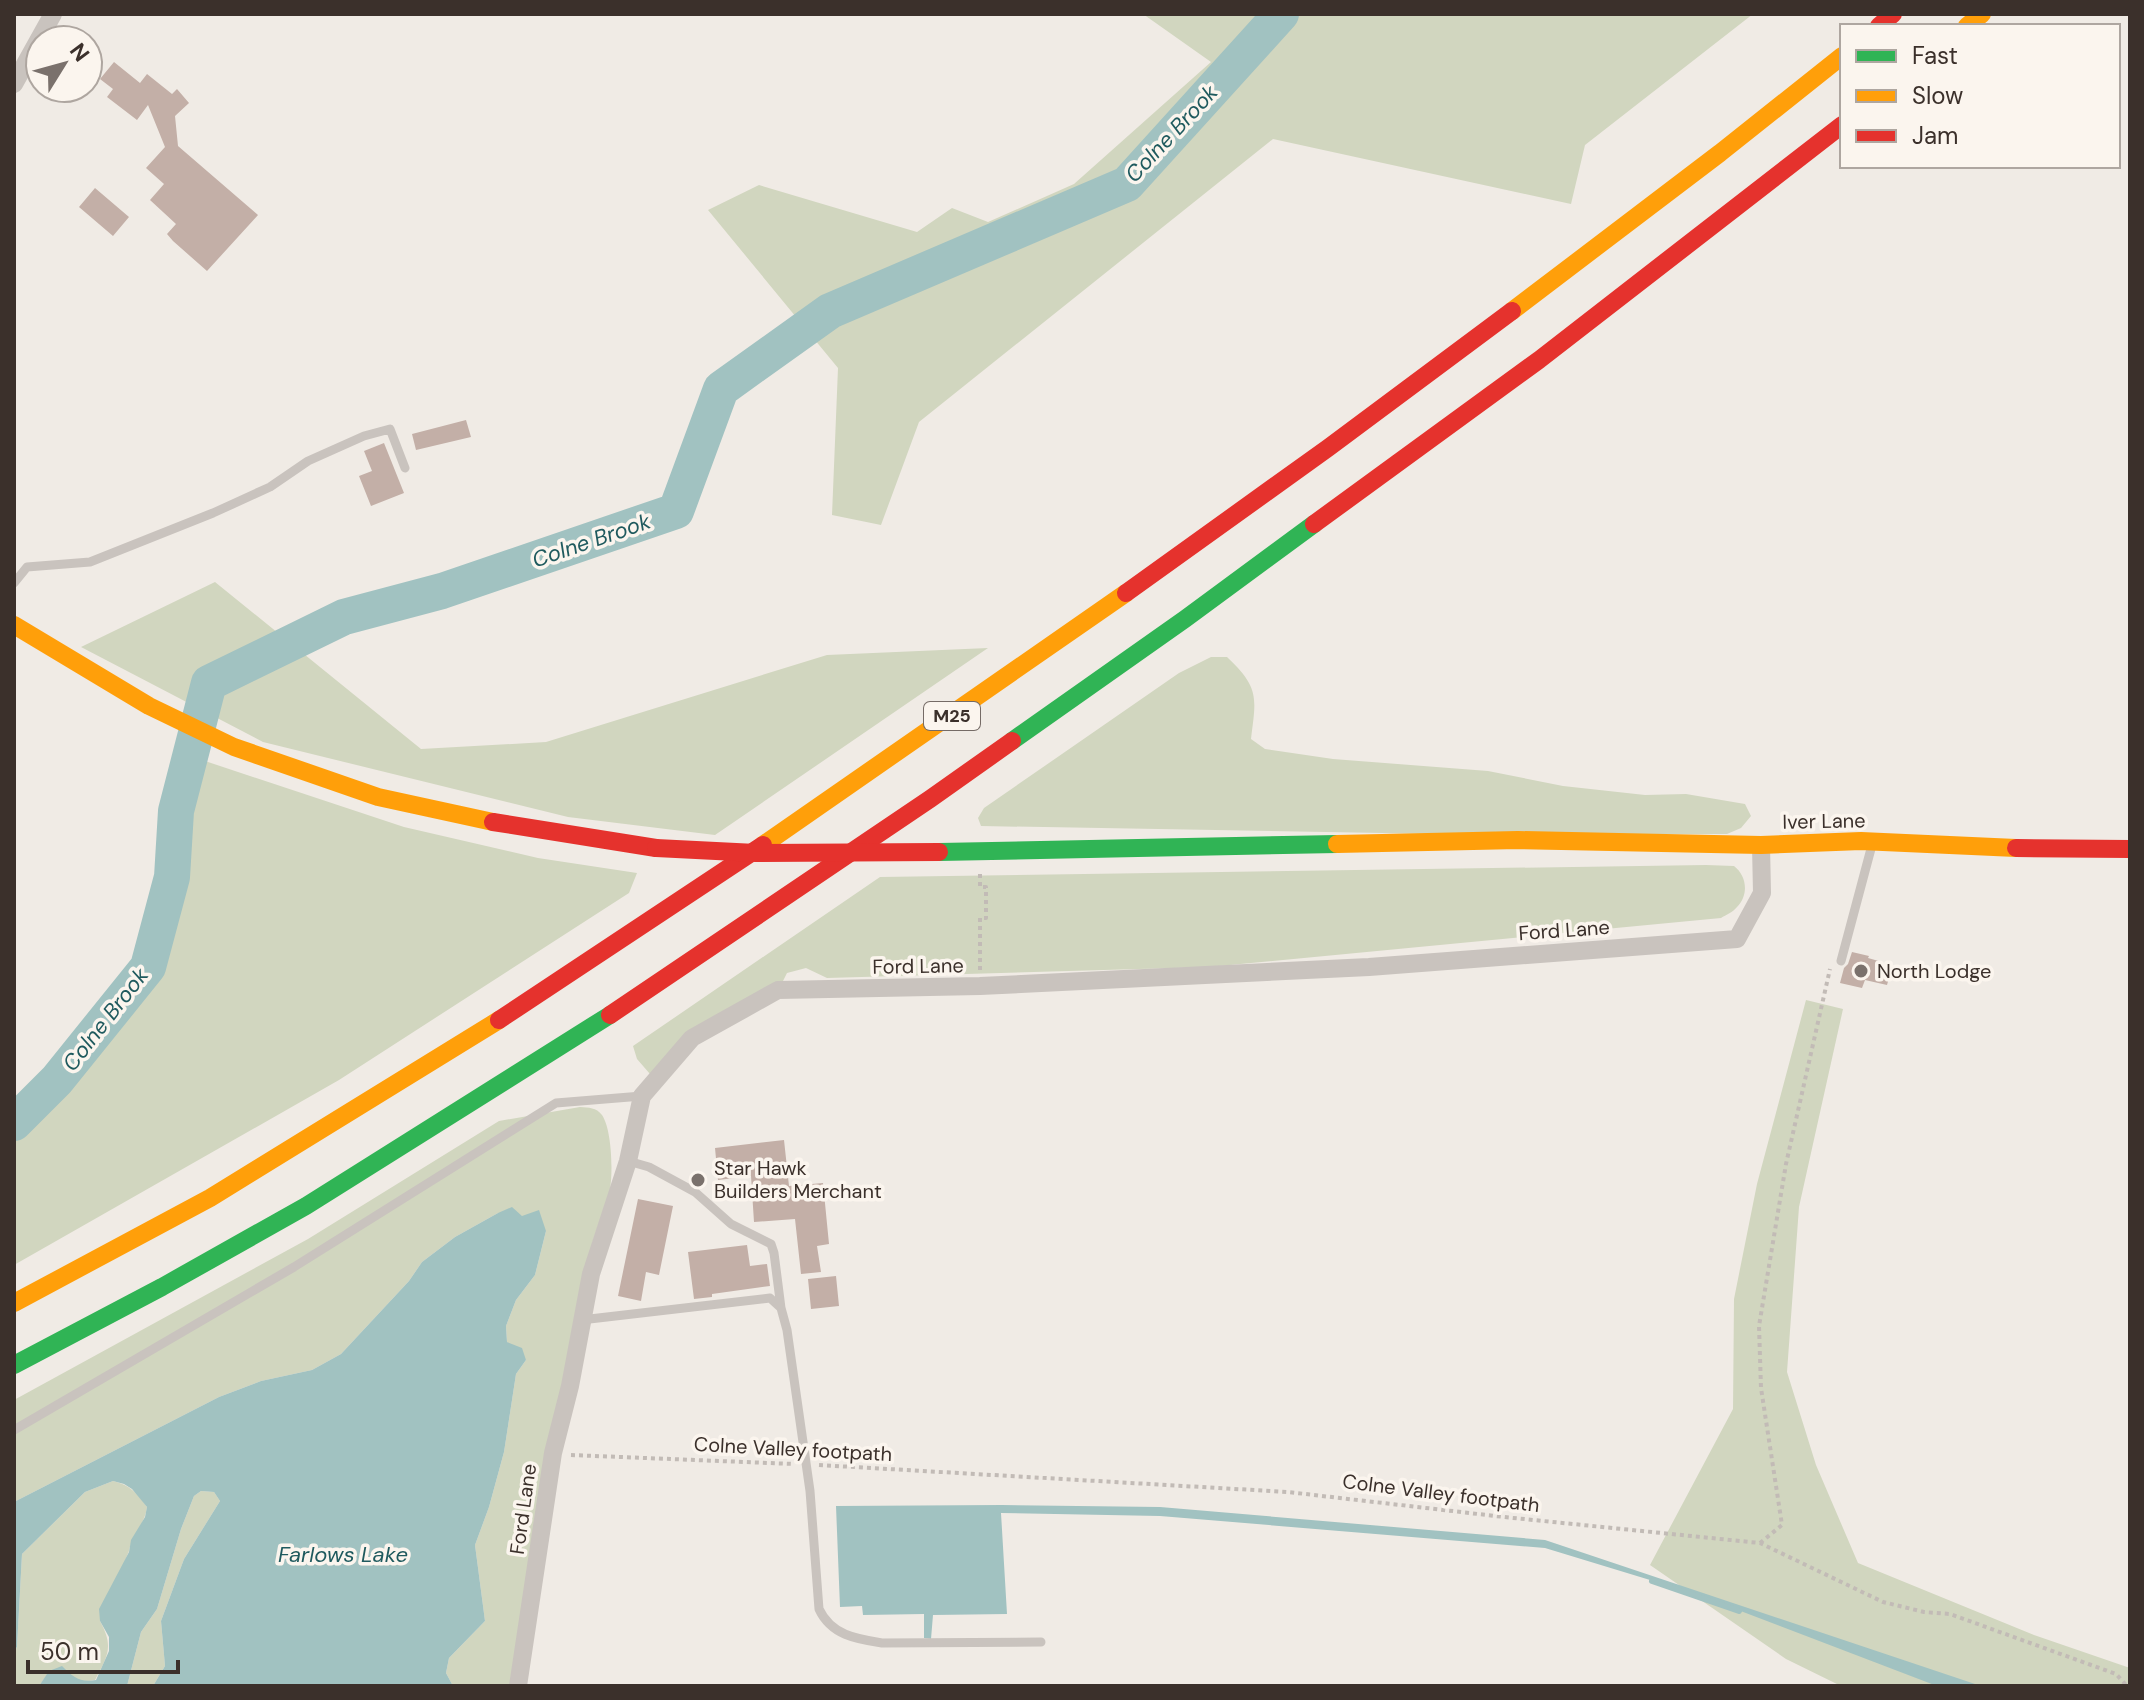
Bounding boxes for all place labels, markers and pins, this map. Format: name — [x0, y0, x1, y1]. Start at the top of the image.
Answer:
place label: North Lodge — [1877, 958, 1991, 984]
marker: North Lodge — [1852, 962, 1870, 980]
place label: Star Hawk Builders Merchant — [714, 1155, 882, 1204]
marker: Star Hawk Builders Merchant — [689, 1171, 707, 1189]

